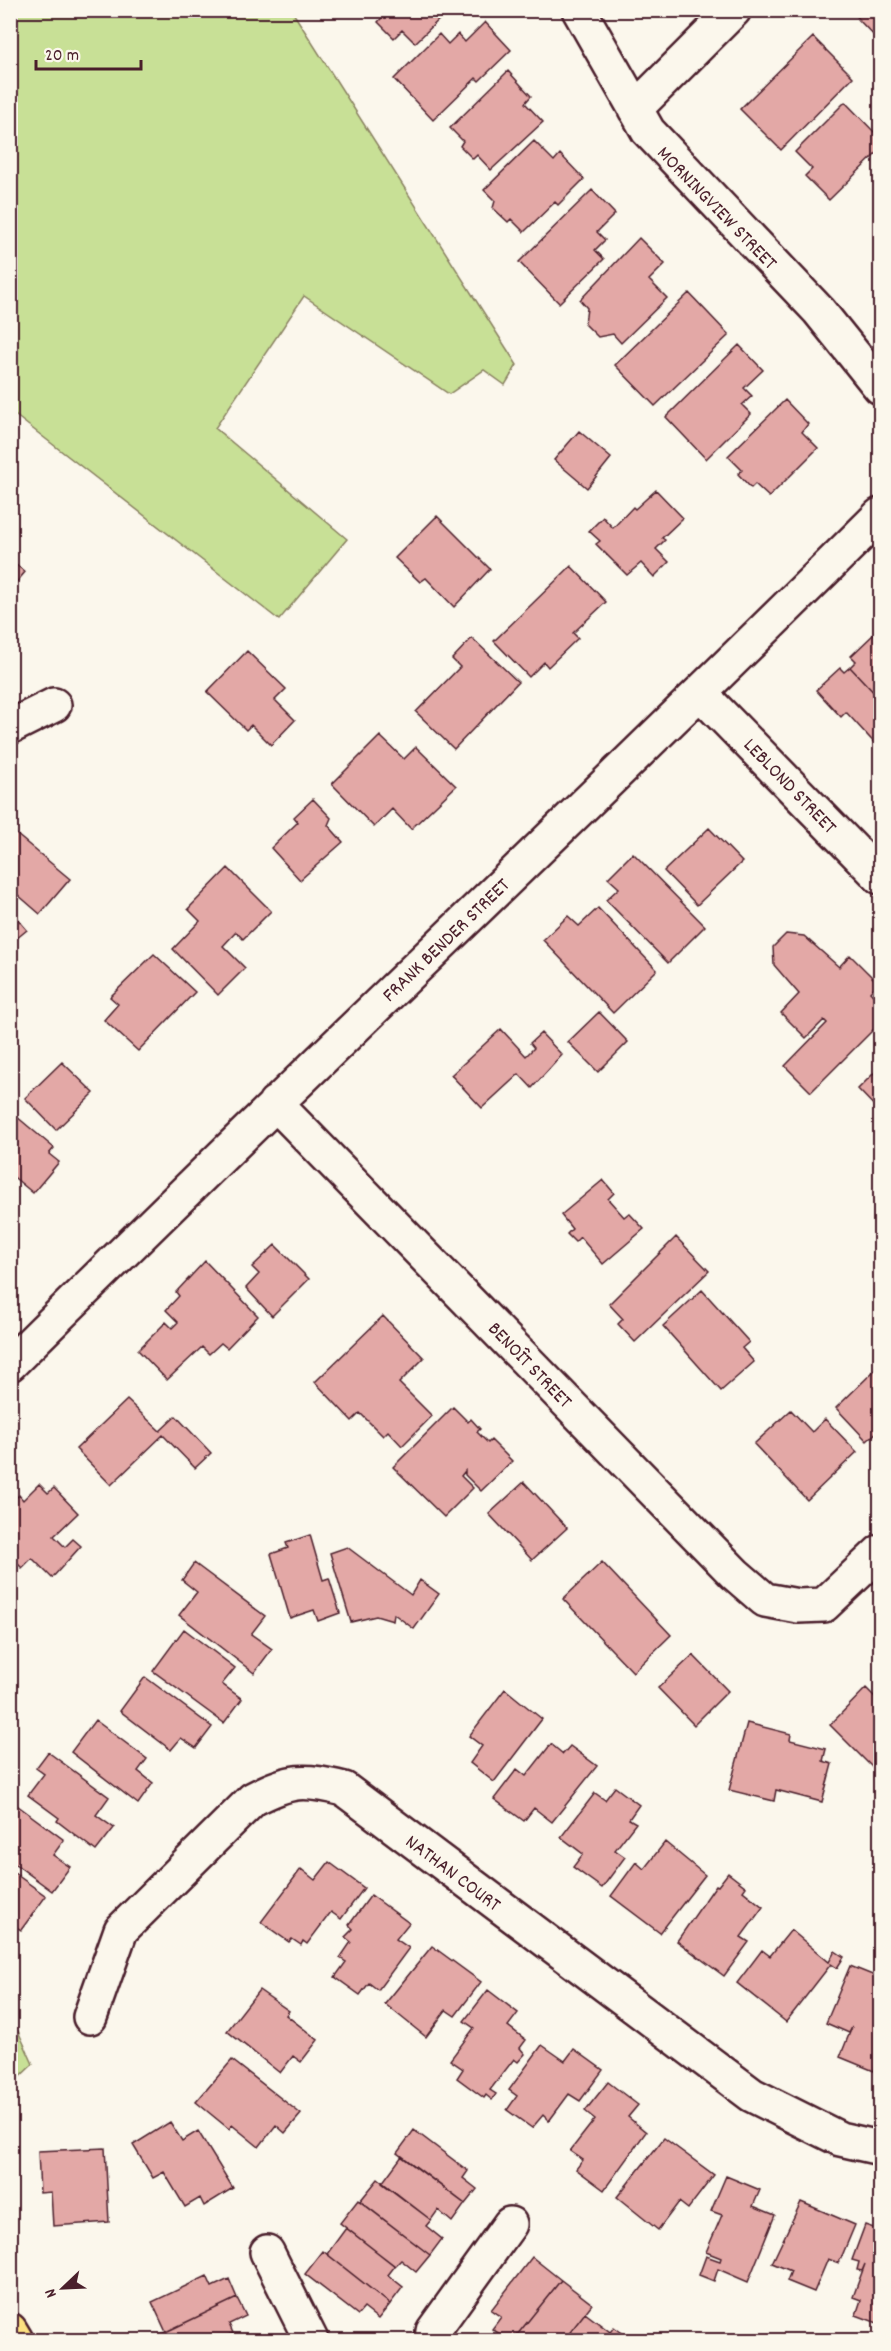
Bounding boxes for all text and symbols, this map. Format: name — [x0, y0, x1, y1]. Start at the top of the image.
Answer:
scale bar — [36, 33, 141, 71]
text: 20 m — [45, 44, 79, 69]
street label: MORNINGVIEW STREET — [649, 141, 782, 277]
street label: LEBLOND STREET — [736, 733, 842, 841]
street label: FRANK BENDER STREET — [377, 873, 517, 1010]
street label: BENOÎT STREET — [480, 1316, 577, 1416]
street label: NATHAN COURT — [399, 1829, 506, 1920]
north arrow — [33, 2258, 93, 2318]
text: N — [39, 2285, 64, 2301]

